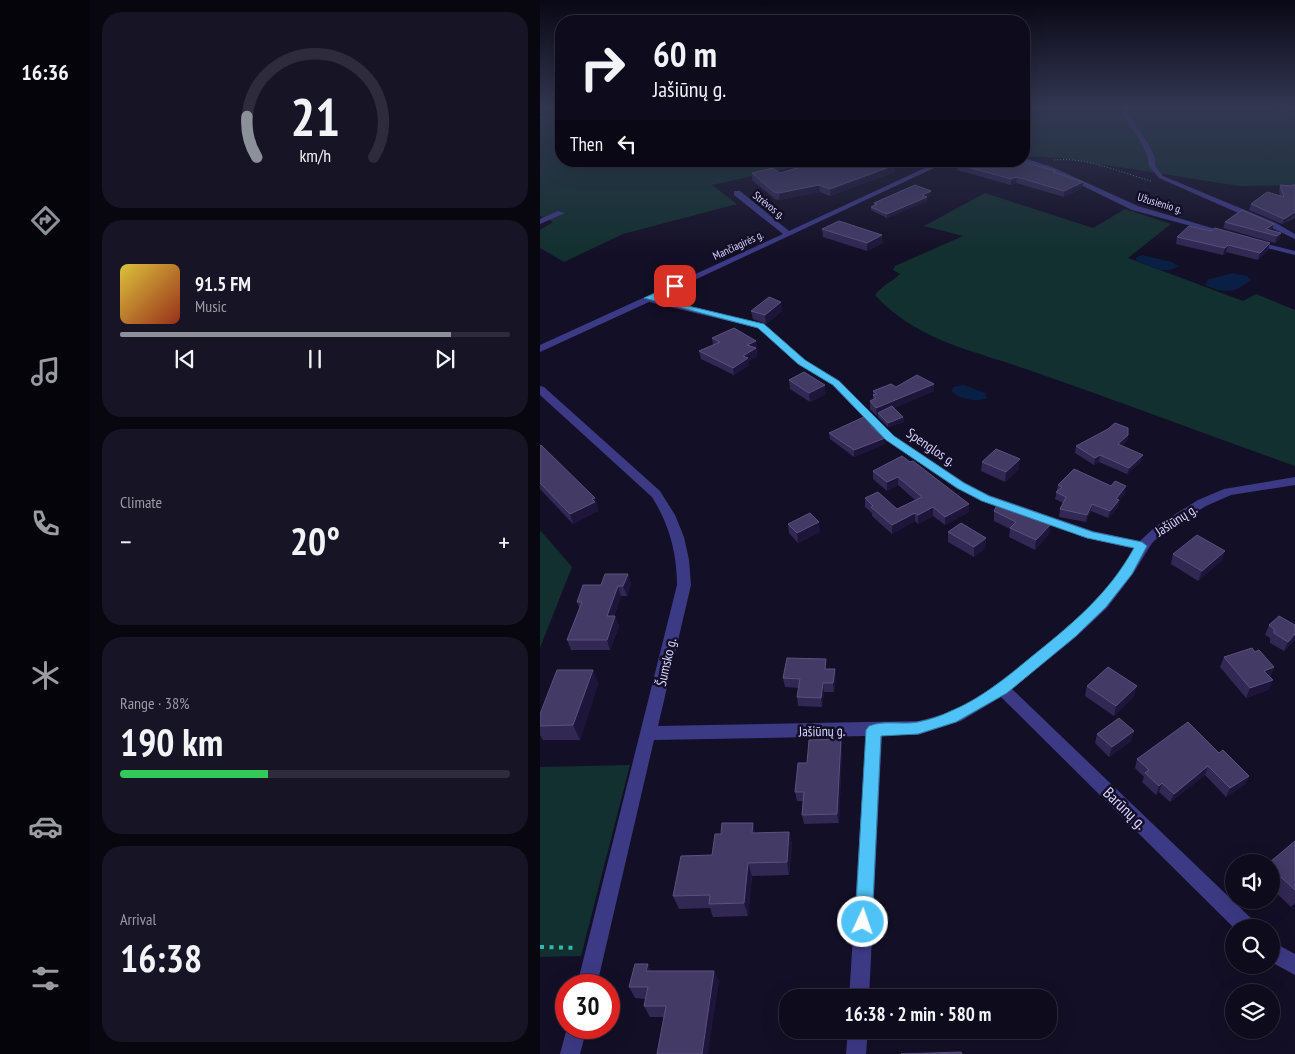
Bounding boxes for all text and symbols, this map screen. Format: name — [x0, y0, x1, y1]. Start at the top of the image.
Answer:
text: 60 m — [653, 31, 717, 77]
icon: right — [570, 35, 635, 100]
text: 16:36 — [21, 58, 69, 86]
text: Jašiūnų g. — [653, 75, 726, 103]
text: 21 — [290, 83, 340, 150]
icon: left — [613, 130, 641, 158]
text: Then — [570, 132, 603, 156]
text: km/h — [299, 144, 331, 167]
street label: Strėvos g. — [750, 188, 788, 222]
street label: Užusienio g. — [1136, 190, 1184, 216]
icon: directions — [28, 203, 63, 238]
street label: Mančiagirės g. — [710, 227, 766, 263]
pin — [654, 265, 696, 307]
text: 91.5 FM — [195, 272, 251, 296]
icon: arrive — [661, 272, 689, 300]
text: Music — [195, 296, 227, 316]
icon: previous — [171, 345, 199, 373]
icon: pause — [301, 345, 329, 373]
icon: next — [431, 345, 459, 373]
icon: music — [28, 354, 63, 389]
street label: Spenglos g. — [903, 424, 959, 470]
text: Climate — [120, 492, 162, 512]
street label: Jašiūnų g. — [1151, 500, 1200, 541]
icon: phone — [28, 506, 63, 541]
text: 20° — [290, 516, 340, 565]
text: − — [120, 523, 132, 560]
text: + — [498, 523, 510, 560]
street label: Šumsko g. — [652, 636, 680, 688]
icon: climate — [28, 658, 63, 693]
text: Range · 38% — [120, 693, 189, 713]
text: 190 km — [120, 717, 223, 766]
street label: Jašiūnų g. — [798, 722, 845, 740]
street label: Barūnų g. — [1099, 783, 1151, 833]
icon: car — [28, 809, 63, 844]
map controls — [1225, 854, 1280, 1039]
button: sound — [1225, 854, 1280, 909]
position arrow — [836, 895, 888, 947]
text: Arrival — [120, 909, 156, 929]
button: search — [1225, 919, 1280, 974]
text: 16:38 — [120, 933, 202, 982]
icon: filters — [28, 961, 63, 996]
speed limit sign: 30 — [555, 974, 620, 1039]
button: layers — [1225, 984, 1280, 1039]
text: 16:38 · 2 min · 580 m — [845, 1002, 991, 1026]

